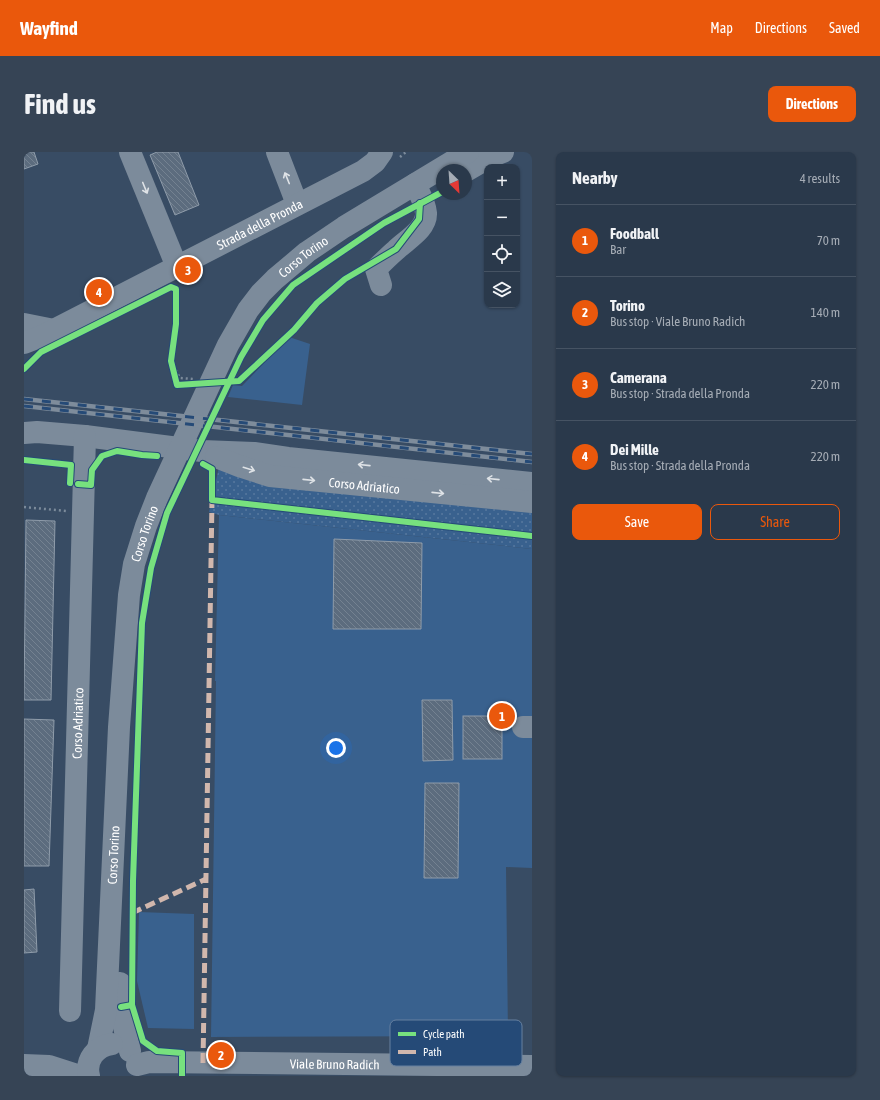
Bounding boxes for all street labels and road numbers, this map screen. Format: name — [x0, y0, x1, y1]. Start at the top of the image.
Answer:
street label: Strada della Pronda — [214, 196, 305, 252]
street label: Corso Torino — [275, 233, 331, 280]
street label: Corso Adriatico — [328, 474, 401, 496]
street label: Corso Torino — [128, 503, 161, 564]
street label: Corso Adriatico — [69, 687, 86, 759]
street label: Corso Torino — [104, 825, 122, 885]
street label: Viale Bruno Radich — [290, 1056, 380, 1072]

